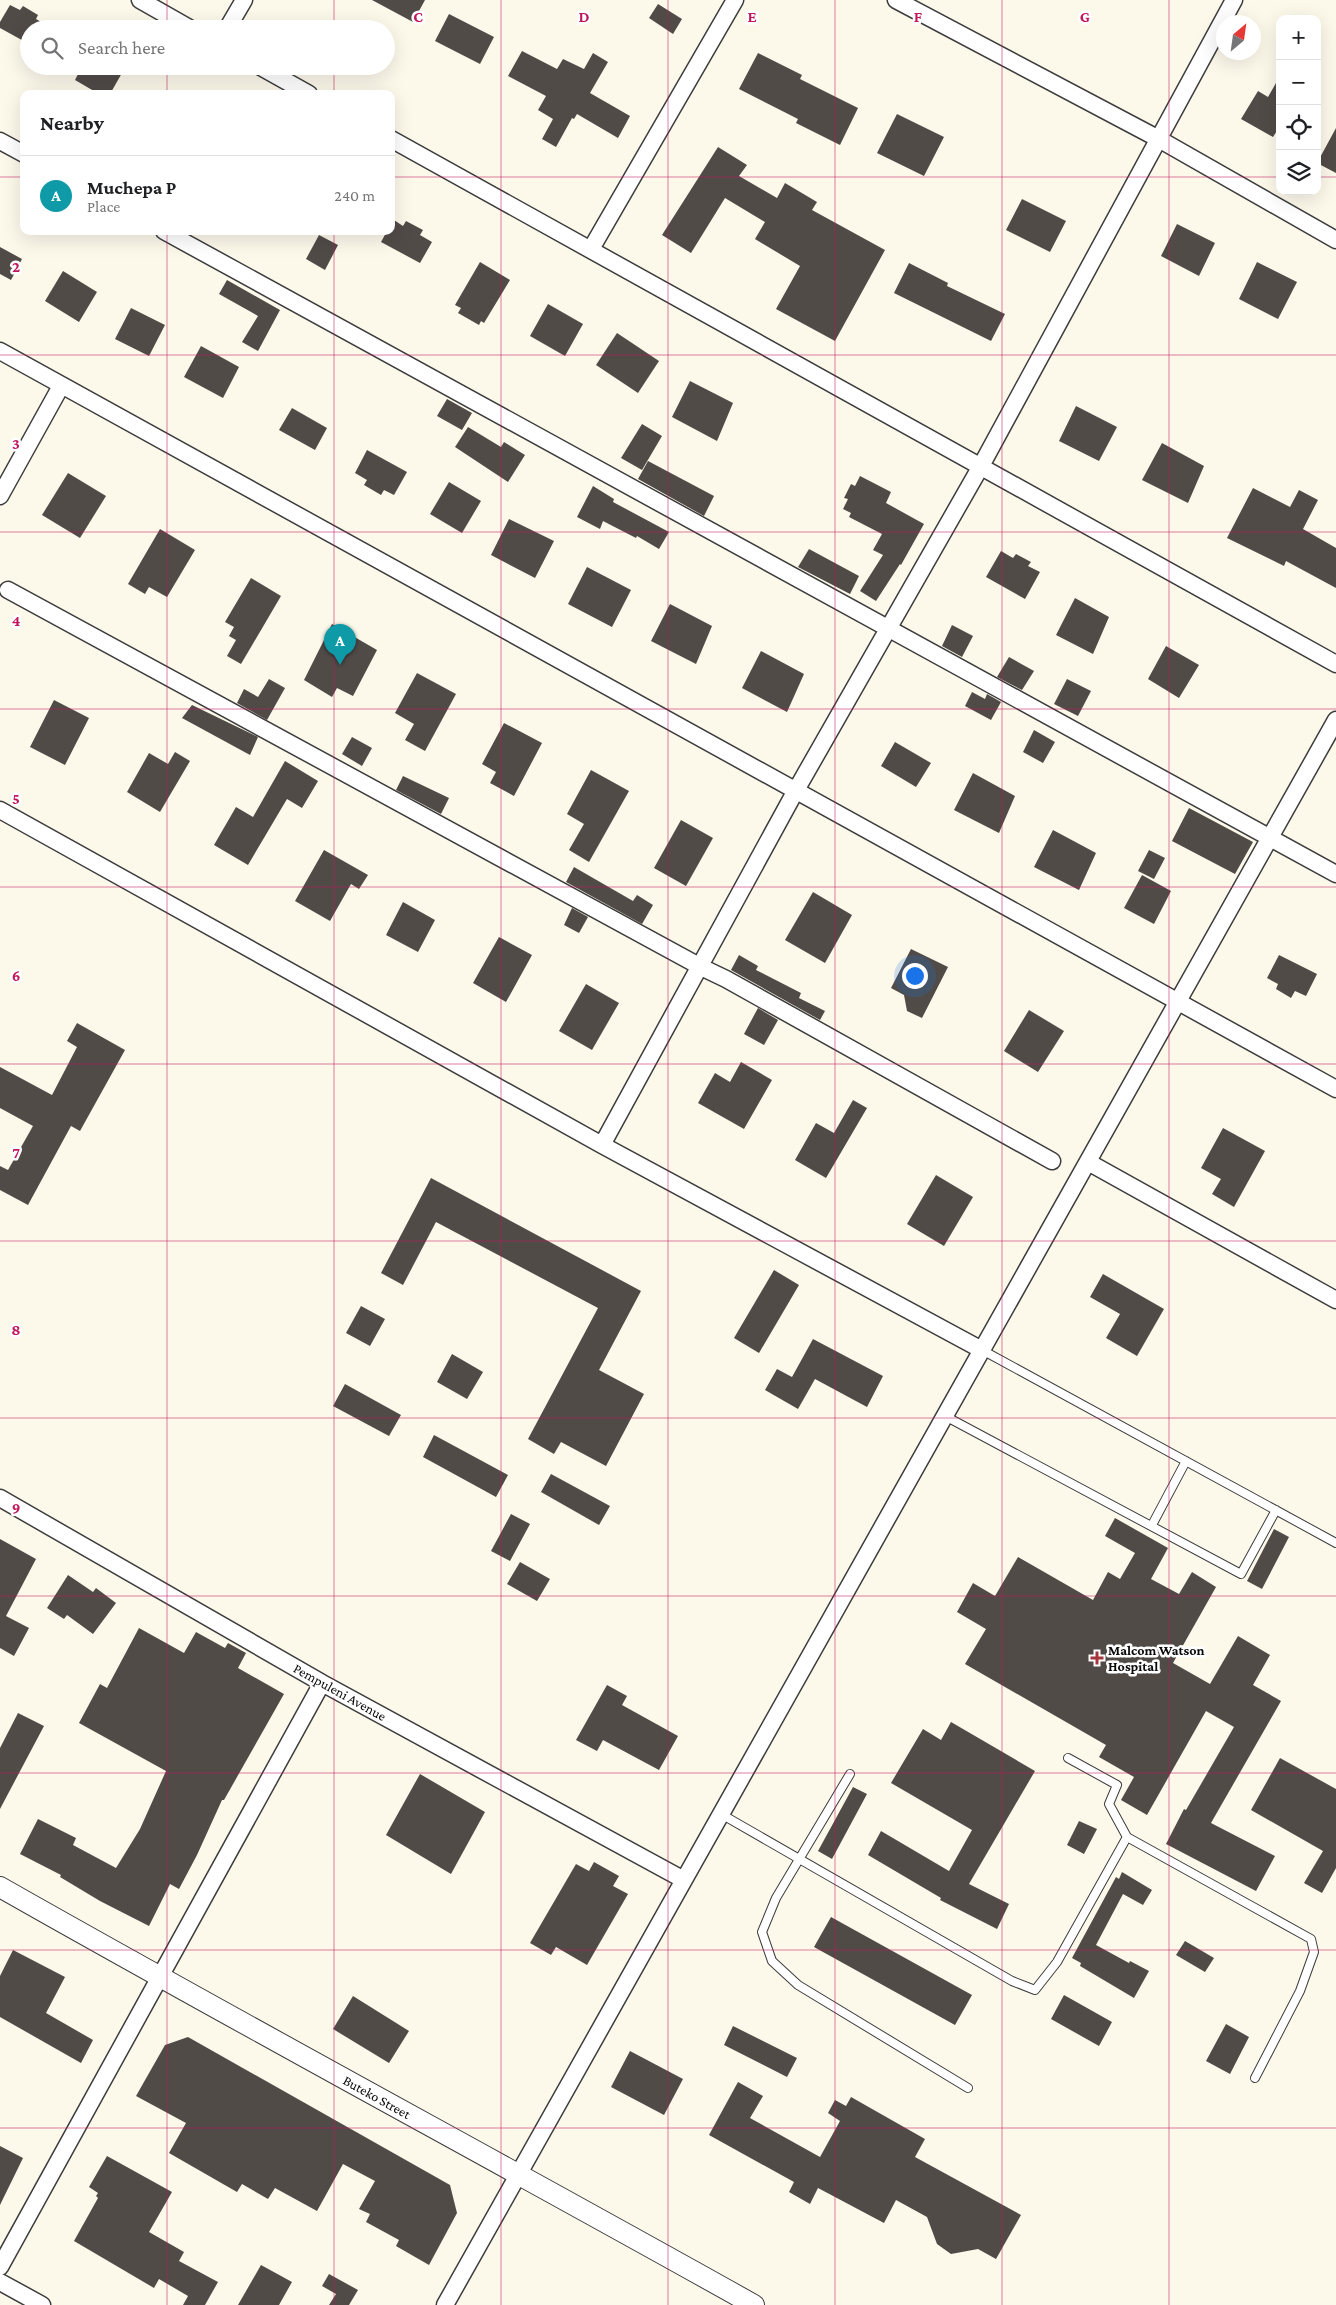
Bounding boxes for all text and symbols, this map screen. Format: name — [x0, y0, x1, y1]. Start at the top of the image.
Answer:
text: C — [413, 8, 423, 25]
text: D — [578, 8, 590, 25]
text: E — [747, 8, 757, 25]
text: F — [914, 8, 923, 25]
text: G — [1080, 8, 1090, 25]
north arrow — [1216, 15, 1261, 60]
map controls — [1276, 15, 1321, 195]
button: + — [1276, 15, 1321, 60]
search box — [20, 20, 395, 75]
icon: search — [38, 34, 66, 62]
text: Search here — [78, 37, 165, 58]
button: − — [1276, 60, 1321, 105]
button: locate — [1276, 105, 1321, 150]
text: Nearby — [40, 111, 104, 135]
button: layers — [1276, 150, 1321, 195]
text: Muchepa P — [87, 177, 176, 198]
text: A — [51, 187, 61, 204]
text: 240 m — [334, 187, 375, 204]
text: Place — [87, 198, 120, 215]
text: 2 — [12, 258, 20, 275]
text: 3 — [12, 435, 20, 452]
text: 4 — [12, 612, 21, 629]
pin: A — [324, 624, 356, 665]
text: 5 — [12, 790, 20, 807]
your location — [902, 963, 928, 989]
text: 6 — [12, 967, 20, 984]
text: 7 — [12, 1144, 20, 1161]
text: 8 — [11, 1321, 21, 1338]
text: 9 — [12, 1499, 20, 1516]
place label: Malcom Watson Hospital — [1108, 1642, 1205, 1674]
marker: Malcom Watson Hospital — [1090, 1651, 1104, 1665]
street label: Pempuleni Avenue — [291, 1660, 389, 1724]
street label: Buteko Street — [340, 2072, 414, 2122]

